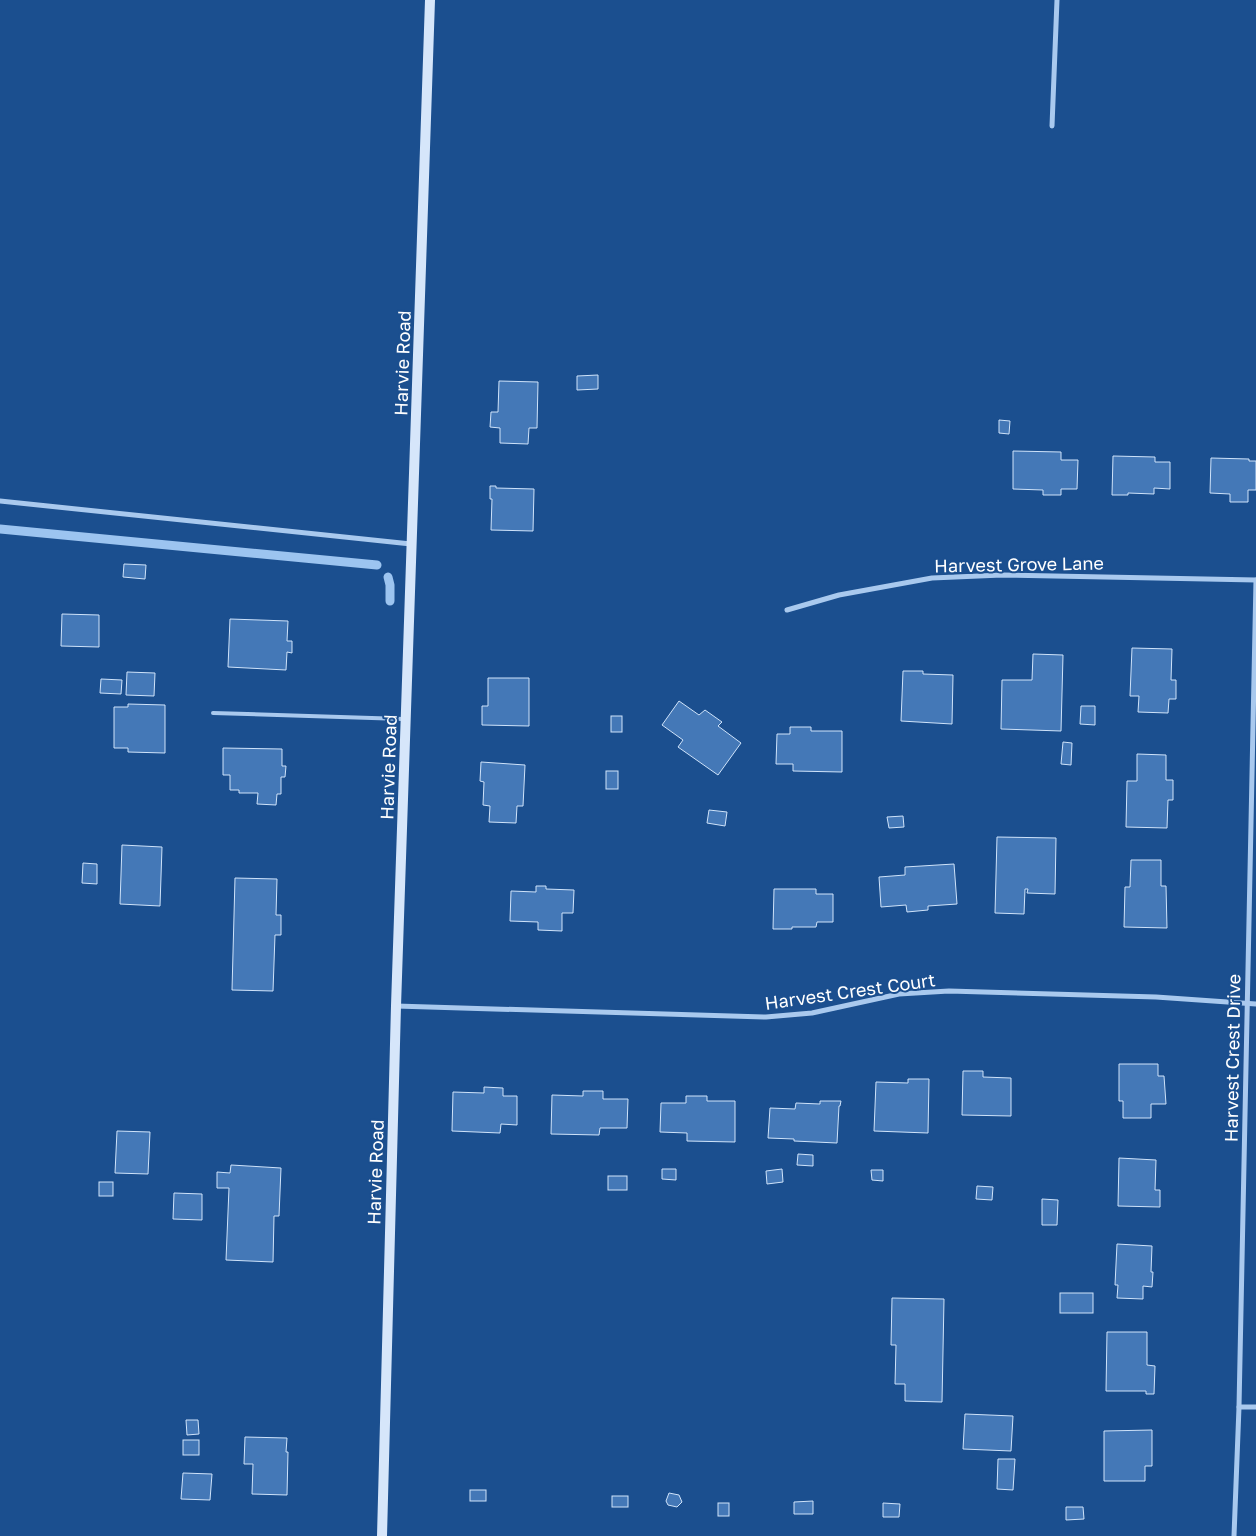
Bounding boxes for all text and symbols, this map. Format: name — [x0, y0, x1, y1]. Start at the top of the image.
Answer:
street label: Harvie Road — [389, 310, 415, 416]
street label: Harvest Grove Lane — [934, 552, 1104, 576]
street label: Harvie Road — [375, 714, 401, 820]
street label: Harvest Crest Court — [763, 968, 937, 1014]
street label: Harvest Crest Drive — [1220, 974, 1244, 1142]
street label: Harvie Road — [362, 1119, 388, 1225]

